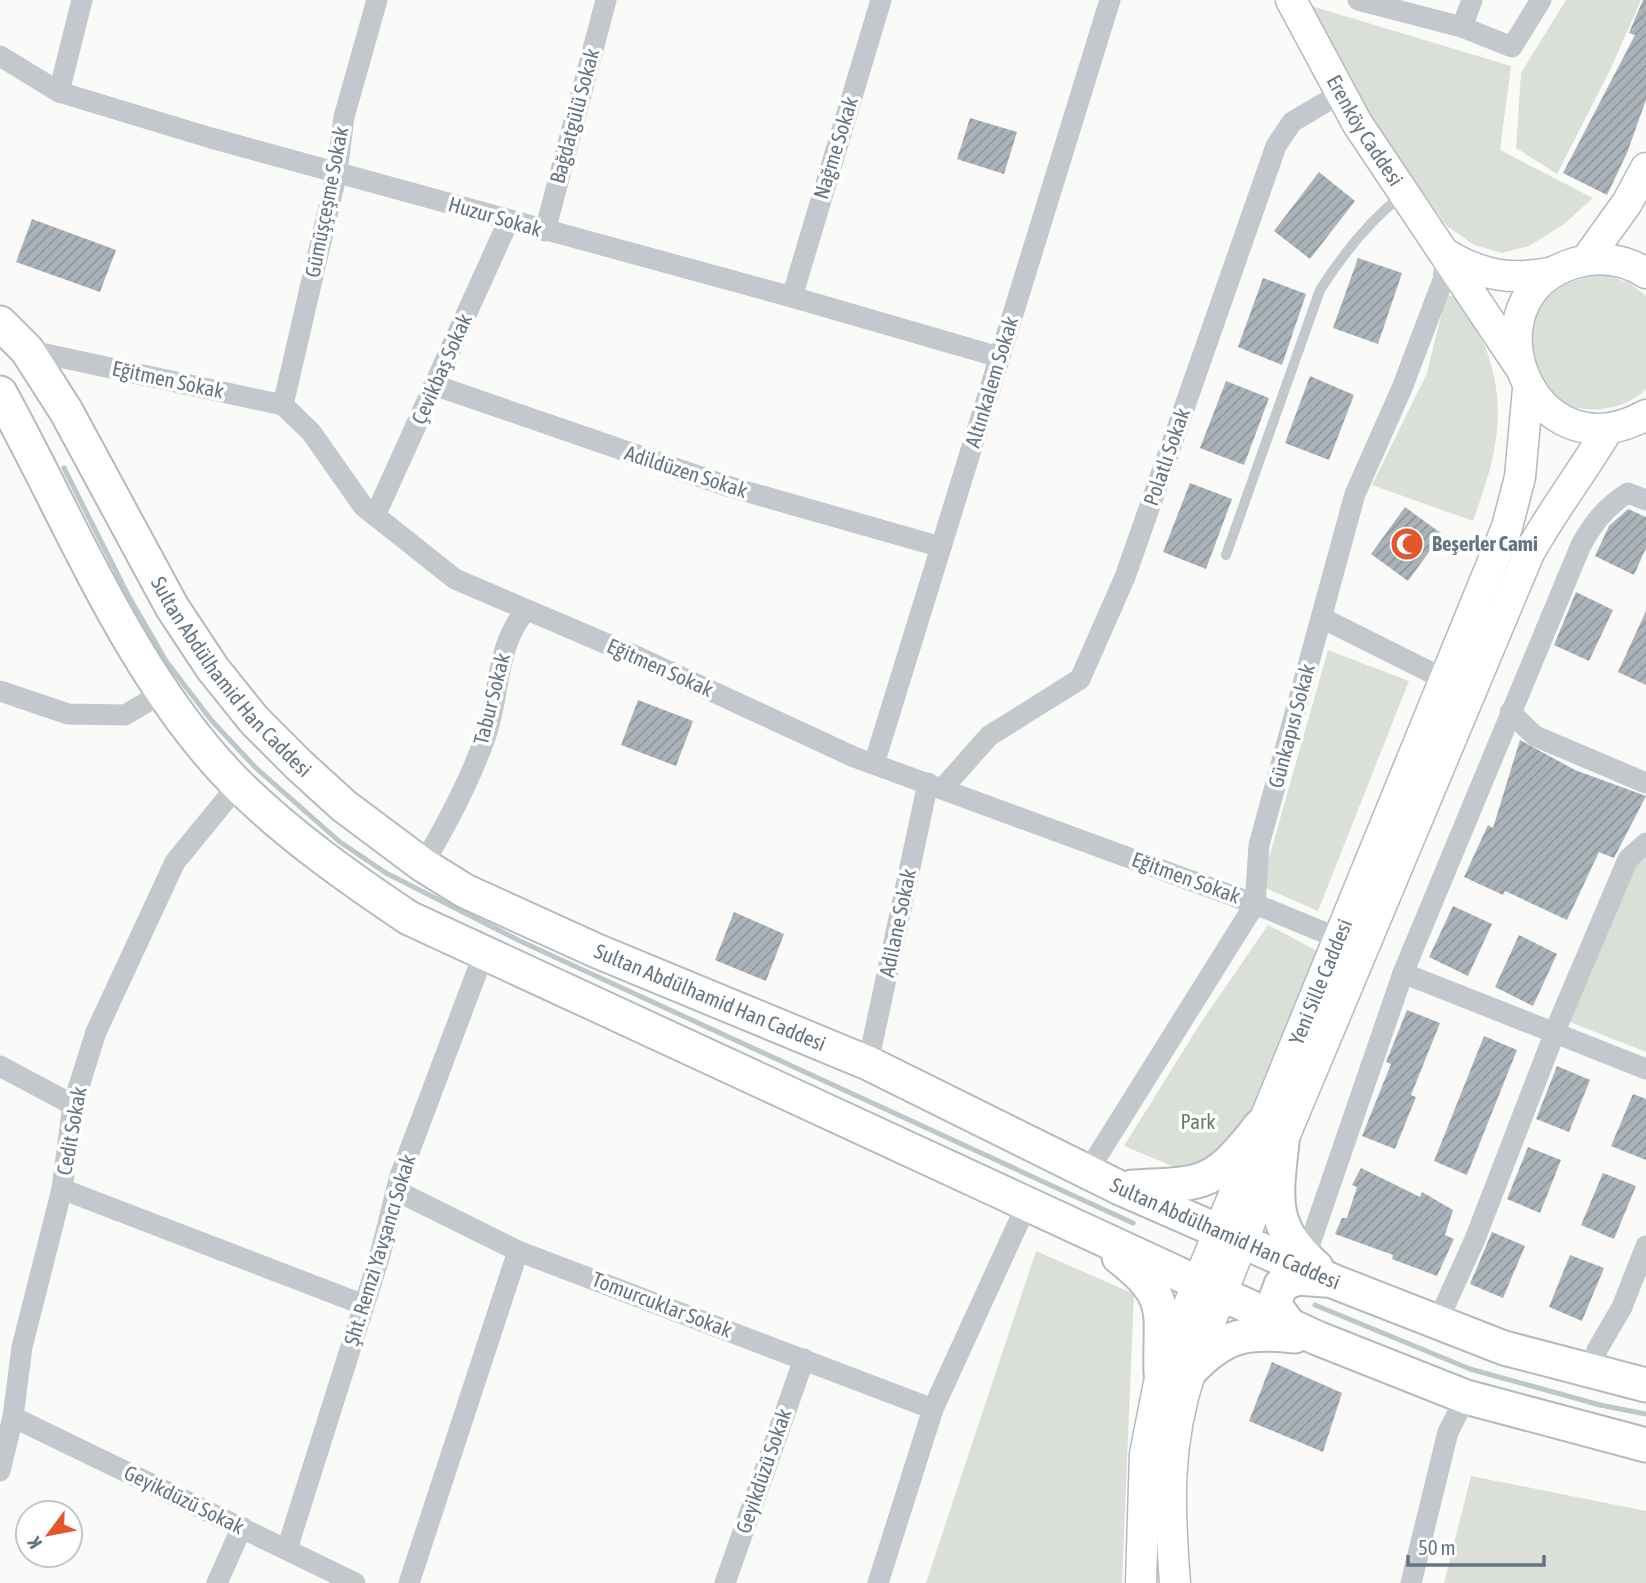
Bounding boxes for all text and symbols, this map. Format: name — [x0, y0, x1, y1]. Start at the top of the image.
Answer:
street label: Bağdatgülü Sokak — [544, 46, 604, 186]
street label: Erenköy Caddesi — [1322, 71, 1409, 190]
street label: Nağme Sokak — [808, 94, 862, 202]
street label: Gümüşçeşme Sokak — [300, 124, 352, 279]
street label: Huzur Sokak — [446, 191, 545, 241]
street label: Çevikbaş Sokak — [406, 310, 476, 428]
street label: Altınkalem Sokak — [960, 313, 1022, 450]
street label: Eğitmen Sokak — [110, 355, 226, 403]
street label: Polatlı Sokak — [1138, 405, 1194, 509]
street label: Adildüzen Sokak — [622, 440, 751, 502]
mosque icon: Beşerler Cami — [1388, 525, 1426, 563]
place label: Beşerler Cami — [1432, 531, 1538, 555]
street label: Sultan Abdülhamid Han Caddesi — [147, 572, 317, 781]
street label: Eğitmen Sokak — [604, 633, 717, 701]
street label: Tabur Sokak — [468, 650, 514, 747]
street label: Günkapısı Sokak — [1263, 661, 1319, 790]
street label: Eğitmen Sokak — [1129, 846, 1244, 908]
street label: Adilane Sokak — [874, 867, 920, 979]
street label: Yeni Sille Caddesi — [1284, 915, 1356, 1048]
street label: Sultan Abdülhamid Han Caddesi — [591, 938, 830, 1055]
street label: Cedit Sokak — [51, 1085, 91, 1177]
park label: Park — [1180, 1109, 1216, 1133]
street label: Şht. Remzi Yavşancı Sokak — [339, 1151, 420, 1348]
street label: Sultan Abdülhamid Han Caddesi — [1107, 1172, 1344, 1294]
street label: Tomurcuklar Sokak — [589, 1266, 736, 1342]
street label: Geyikdüzü Sokak — [730, 1405, 796, 1536]
street label: Geyikdüzü Sokak — [121, 1460, 248, 1538]
north arrow — [14, 1499, 84, 1569]
scale bar — [1408, 1524, 1544, 1568]
text: K — [22, 1533, 46, 1553]
text: 50 m — [1418, 1535, 1456, 1559]

